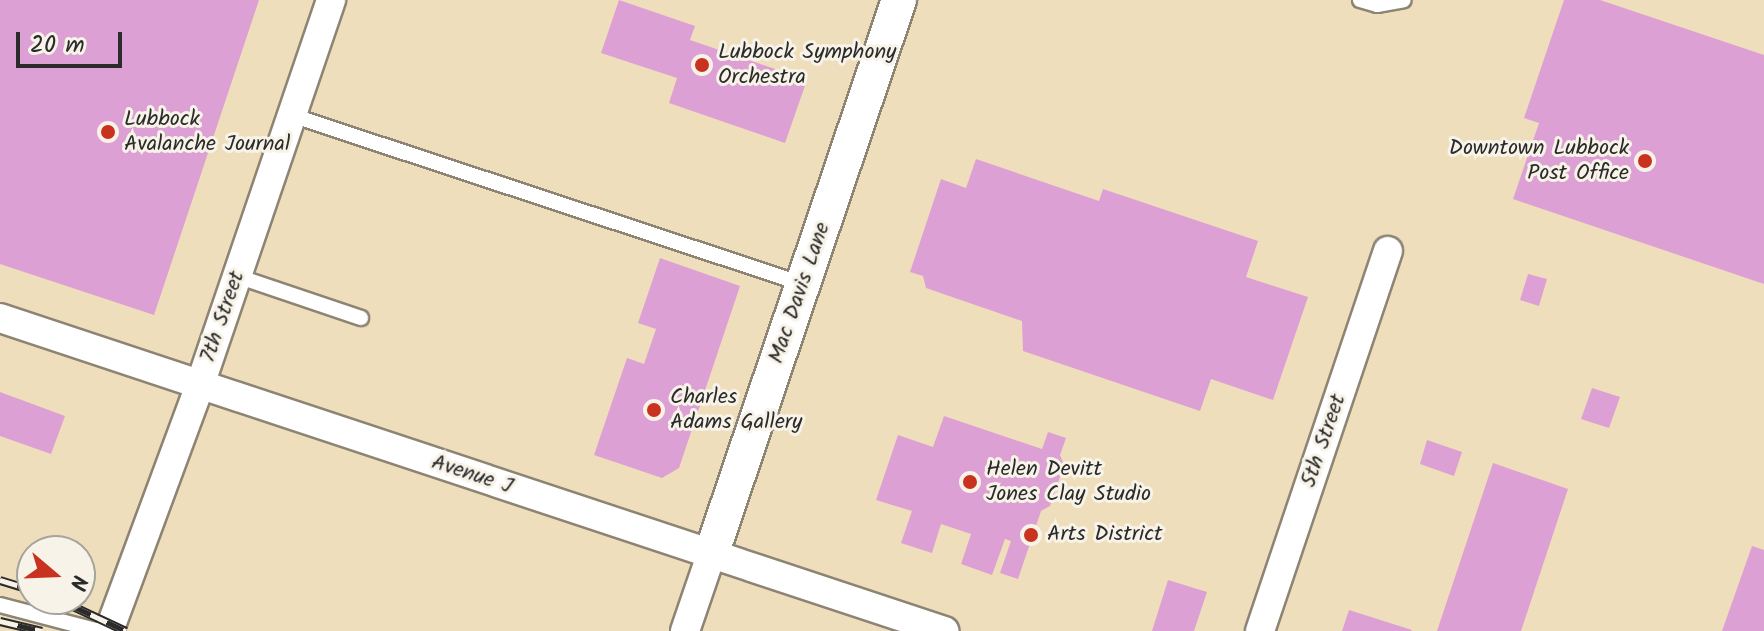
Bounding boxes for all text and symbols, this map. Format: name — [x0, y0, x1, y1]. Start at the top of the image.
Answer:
scale bar — [20, 16, 126, 66]
text: 20 m — [30, 26, 85, 65]
place label: Lubbock Symphony Orchestra — [718, 39, 896, 90]
marker: Lubbock Symphony Orchestra — [693, 56, 711, 74]
place label: Lubbock Avalanche Journal — [124, 106, 290, 158]
marker: Lubbock Avalanche Journal — [99, 123, 117, 141]
place label: Downtown Lubbock Post Office — [1449, 135, 1629, 186]
marker: Downtown Lubbock Post Office — [1636, 152, 1654, 170]
street label: Mac Davis Lane — [764, 219, 836, 367]
street label: 7th Street — [195, 268, 251, 366]
place label: Charles Adams Gallery — [670, 384, 802, 436]
street label: 5th Street — [1296, 391, 1352, 491]
marker: Charles Adams Gallery — [645, 401, 663, 419]
street label: Avenue J — [428, 449, 516, 501]
place label: Helen Devitt Jones Clay Studio — [986, 456, 1151, 508]
marker: Helen Devitt Jones Clay Studio — [961, 473, 979, 491]
place label: Arts District — [1047, 522, 1162, 548]
marker: Arts District — [1022, 526, 1040, 544]
north arrow — [16, 535, 96, 615]
text: N — [58, 570, 96, 595]

